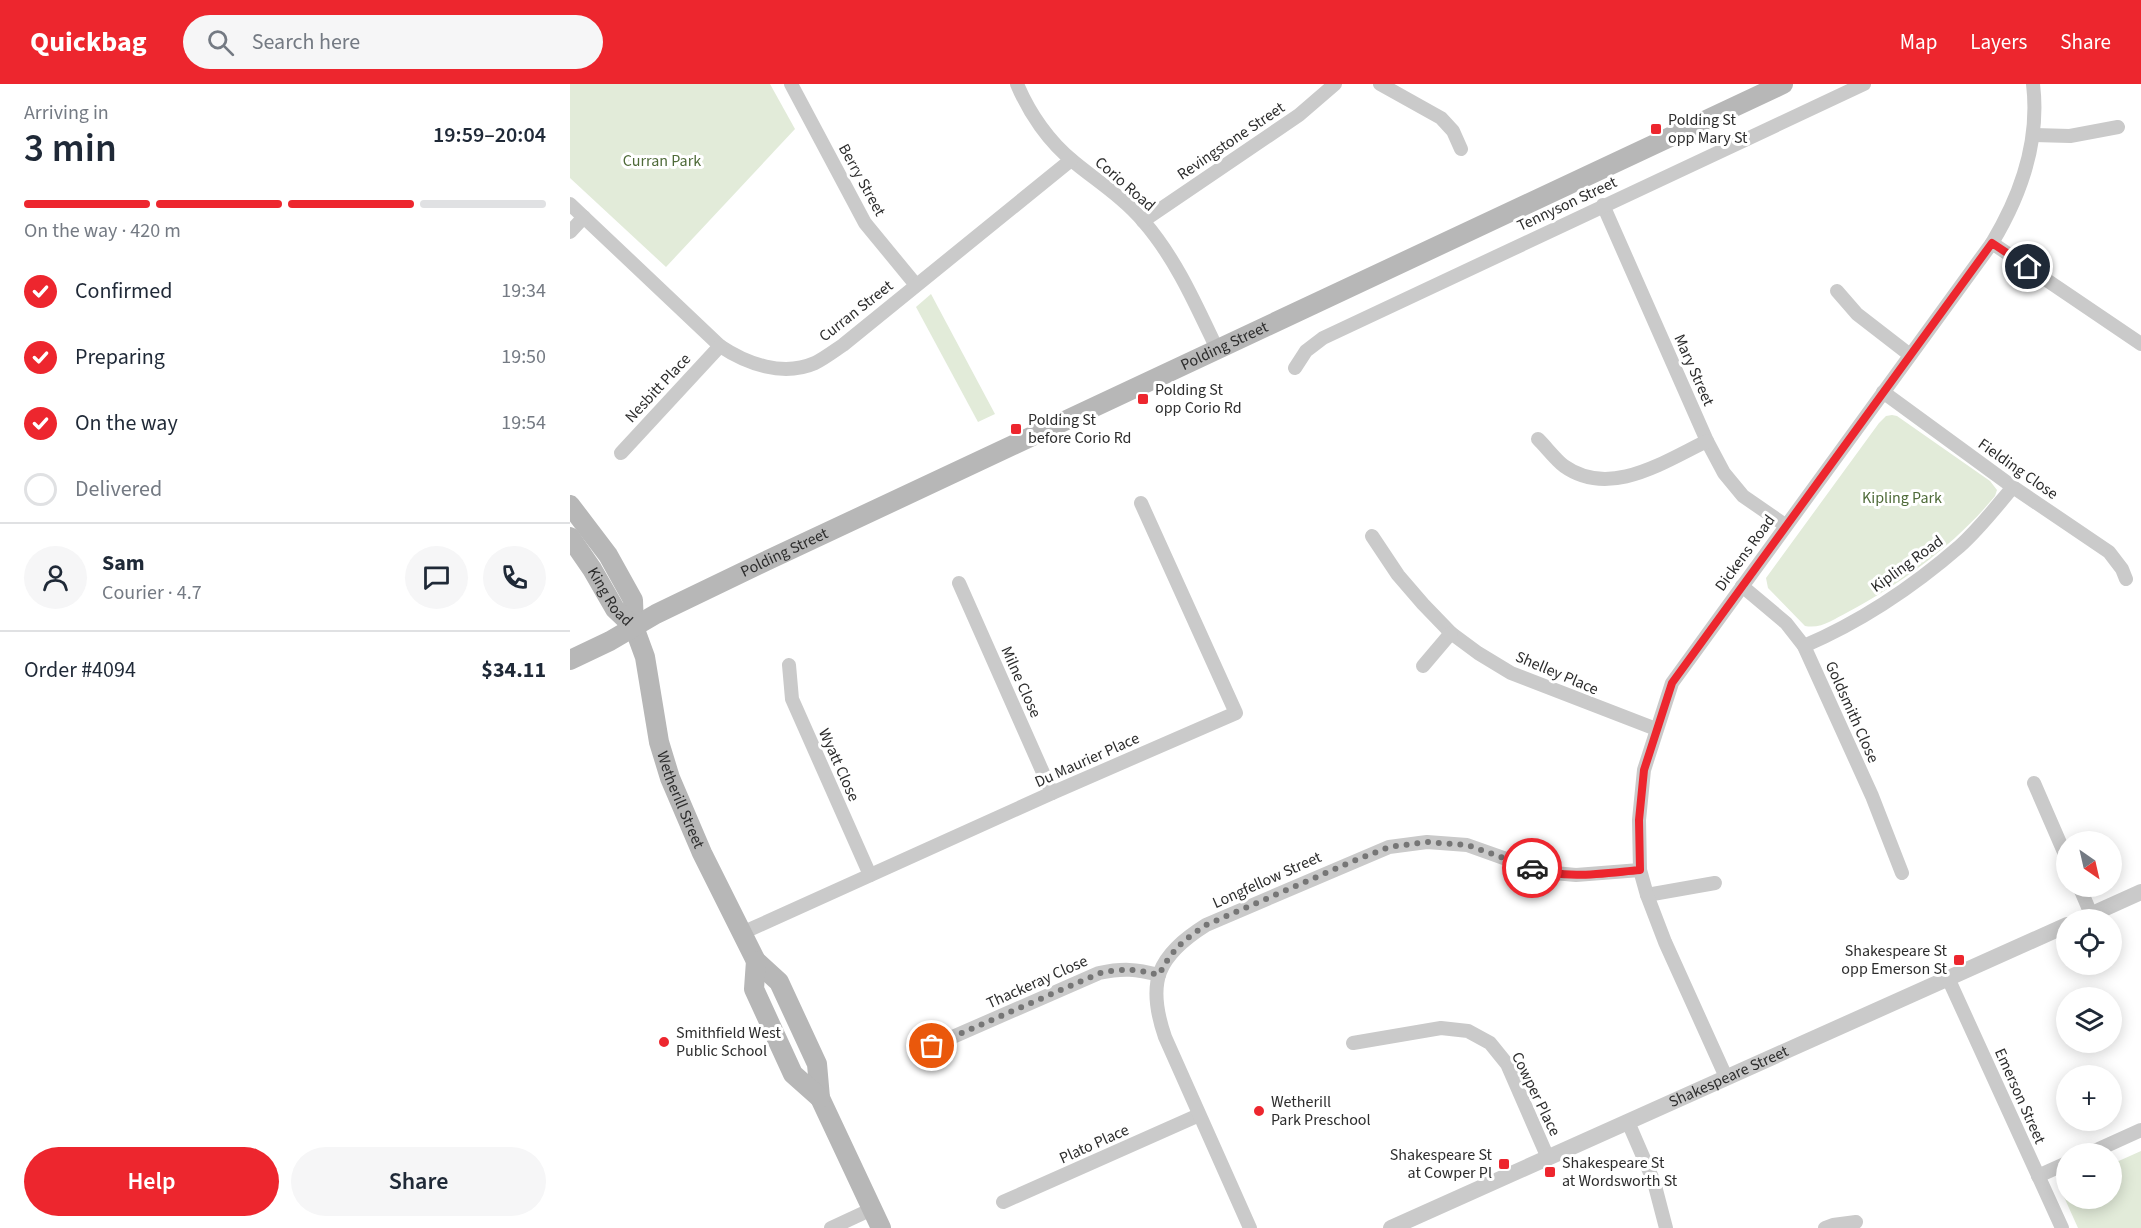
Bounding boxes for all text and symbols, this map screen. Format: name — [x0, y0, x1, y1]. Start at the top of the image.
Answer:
search box — [183, 15, 603, 69]
text: Quickbag — [30, 22, 147, 62]
icon: search — [204, 26, 237, 59]
text: Search here — [252, 26, 360, 58]
text: Map — [1900, 27, 1937, 57]
text: Layers — [1970, 27, 2027, 57]
text: Share — [2060, 27, 2111, 57]
street label: Revingstone Street — [1173, 96, 1290, 185]
text: Arriving in — [24, 99, 109, 127]
place label: Polding St opp Mary St — [1668, 109, 1748, 149]
text: 19:59–20:04 — [433, 119, 546, 151]
text: 3 min — [24, 121, 117, 177]
marker: Polding St opp Mary St — [1649, 122, 1663, 136]
street label: Berry Street — [833, 140, 891, 221]
park label: Curran Park — [623, 150, 701, 172]
street label: Corio Road — [1090, 152, 1160, 216]
street label: Tennyson Street — [1513, 171, 1621, 237]
text: On the way · 420 m — [24, 217, 181, 245]
pin — [2002, 241, 2053, 292]
icon: home — [2011, 250, 2044, 283]
icon: check — [24, 275, 57, 308]
text: Confirmed — [75, 275, 172, 307]
street label: Curran Street — [814, 275, 898, 347]
text: 19:34 — [501, 277, 546, 305]
street label: Polding Street — [1177, 316, 1272, 376]
street label: Mary Street — [1668, 331, 1720, 410]
icon: check — [24, 341, 57, 374]
text: Preparing — [75, 341, 165, 373]
text: 19:50 — [501, 343, 546, 371]
street label: Nesbitt Place — [620, 348, 696, 428]
place label: Polding St opp Corio Rd — [1155, 379, 1242, 419]
marker: Polding St opp Corio Rd — [1136, 392, 1150, 406]
icon: check — [24, 407, 57, 440]
text: On the way — [75, 407, 178, 439]
text: 19:54 — [501, 409, 546, 437]
place label: Polding St before Corio Rd — [1028, 409, 1131, 449]
marker: Polding St before Corio Rd — [1009, 422, 1023, 436]
street label: Fielding Close — [1974, 433, 2063, 505]
text: Delivered — [75, 473, 162, 505]
park label: Kipling Park — [1862, 487, 1942, 509]
street label: Dickens Road — [1710, 510, 1780, 596]
street label: Polding Street — [737, 522, 832, 583]
street label: Kipling Road — [1866, 530, 1948, 598]
button: person — [24, 546, 87, 609]
button: chat — [405, 546, 468, 609]
button: phone — [483, 546, 546, 609]
text: Sam — [102, 547, 145, 579]
street label: King Road — [582, 563, 638, 631]
text: Courier · 4.7 — [102, 579, 202, 607]
street label: Milne Close — [995, 643, 1047, 721]
street label: Shelley Place — [1512, 646, 1602, 700]
text: Order #4094 — [24, 654, 136, 686]
text: $34.11 — [481, 654, 546, 686]
street label: Goldsmith Close — [1820, 658, 1884, 766]
street label: Wyatt Close — [813, 725, 865, 805]
street label: Du Maurier Place — [1031, 727, 1143, 793]
street label: Wetherill Street — [651, 748, 710, 852]
north arrow — [2056, 831, 2122, 897]
map controls — [2056, 831, 2122, 1209]
courier — [1502, 838, 1562, 898]
street label: Longfellow Street — [1209, 846, 1325, 914]
icon: car — [1516, 852, 1549, 885]
button: locate — [2056, 909, 2122, 975]
place label: Shakespeare St opp Emerson St — [1841, 940, 1948, 980]
street label: Thackeray Close — [983, 950, 1091, 1014]
marker: Shakespeare St opp Emerson St — [1952, 953, 1966, 967]
button: layers — [2056, 987, 2122, 1053]
pin — [906, 1020, 957, 1071]
place label: Smithfield West Public School — [676, 1022, 781, 1062]
icon: bag — [915, 1029, 948, 1062]
marker: Smithfield West Public School — [657, 1035, 671, 1049]
street label: Shakespeare Street — [1665, 1040, 1793, 1113]
street label: Emerson Street — [1989, 1045, 2051, 1148]
street label: Cowper Place — [1506, 1048, 1566, 1140]
button: + — [2056, 1065, 2122, 1131]
place label: Wetherill Park Preschool — [1271, 1091, 1371, 1131]
marker: Wetherill Park Preschool — [1252, 1104, 1266, 1118]
street label: Plato Place — [1056, 1119, 1132, 1169]
button: − — [2056, 1143, 2122, 1209]
place label: Shakespeare St at Cowper Pl — [1390, 1144, 1493, 1184]
button: Help — [24, 1147, 279, 1216]
button: Share — [291, 1147, 546, 1216]
place label: Shakespeare St at Wordsworth St — [1562, 1152, 1678, 1192]
marker: Shakespeare St at Cowper Pl — [1497, 1157, 1511, 1171]
marker: Shakespeare St at Wordsworth St — [1543, 1165, 1557, 1179]

